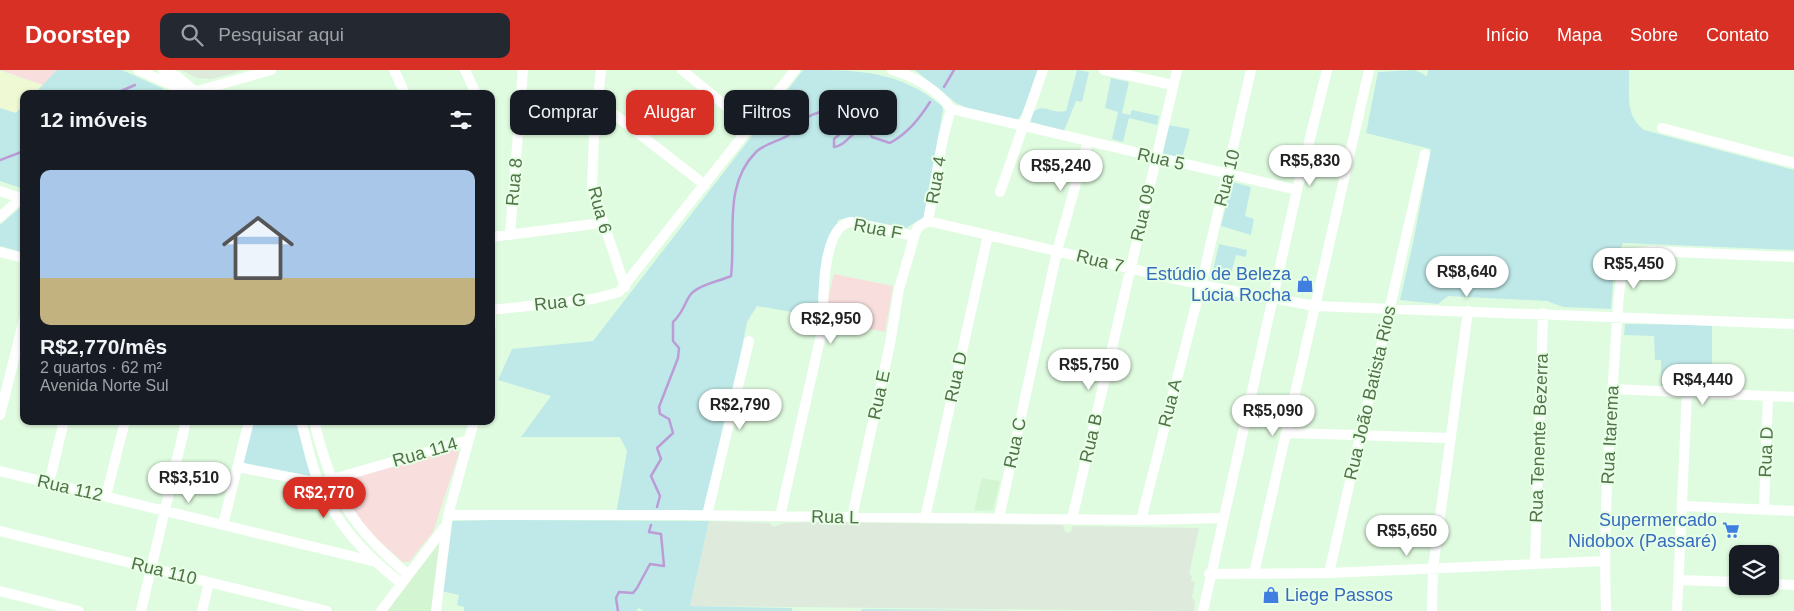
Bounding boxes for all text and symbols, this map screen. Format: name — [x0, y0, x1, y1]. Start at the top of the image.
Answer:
search box — [160, 13, 510, 58]
text: Doorstep — [25, 21, 130, 48]
icon: search — [178, 21, 206, 49]
text: Pesquisar aqui — [218, 24, 344, 45]
text: Início — [1486, 25, 1529, 45]
text: Mapa — [1557, 25, 1602, 45]
text: Sobre — [1630, 25, 1678, 45]
text: Contato — [1706, 25, 1769, 45]
chip: Comprar — [510, 90, 616, 135]
chip: Alugar — [626, 90, 714, 135]
chip: Filtros — [724, 90, 809, 135]
chip: Novo — [819, 90, 897, 135]
icon: filters — [447, 106, 475, 134]
text: 12 imóveis — [40, 108, 147, 131]
street label: Rua 5 — [1135, 144, 1187, 174]
pin: R$5,830 — [1264, 144, 1356, 187]
street label: Rua 10 — [1210, 147, 1244, 209]
pin: R$5,240 — [1015, 150, 1107, 192]
text: R$5,830 — [1280, 152, 1340, 169]
street label: Rua 4 — [922, 155, 950, 205]
street label: Rua 8 — [502, 157, 526, 207]
text: R$5,240 — [1031, 157, 1091, 174]
street label: Rua 09 — [1127, 182, 1159, 244]
street label: Rua 6 — [584, 184, 616, 236]
icon: home — [213, 203, 303, 293]
street label: Rua F — [852, 215, 904, 243]
street label: Rua 7 — [1074, 245, 1126, 277]
pin: R$5,450 — [1588, 248, 1680, 290]
text: R$5,450 — [1604, 255, 1664, 272]
pin: R$8,640 — [1421, 256, 1513, 298]
text: R$8,640 — [1437, 263, 1497, 280]
place label: Estúdio de Beleza Lúcia Rocha — [1146, 264, 1292, 305]
shop icon: Estúdio de Beleza Lúcia Rocha — [1295, 274, 1315, 294]
street label: Rua G — [533, 289, 587, 315]
pin: R$2,950 — [785, 302, 877, 345]
street label: Rua João Batista Rios — [1340, 304, 1400, 482]
text: R$2,950 — [801, 310, 861, 327]
text: R$2,770/mês — [40, 335, 167, 358]
pin: R$5,750 — [1043, 348, 1135, 391]
street label: Rua D — [941, 350, 971, 404]
street label: Rua Tenente Bezerra — [1526, 352, 1552, 523]
text: R$5,750 — [1059, 356, 1119, 373]
text: 2 quartos · 62 m² — [40, 359, 162, 376]
pin: R$4,440 — [1657, 364, 1749, 406]
street label: Rua E — [864, 368, 894, 422]
text: R$4,440 — [1673, 371, 1733, 388]
text: Avenida Norte Sul — [40, 377, 169, 394]
street label: Rua A — [1154, 377, 1186, 429]
street label: Rua Itarema — [1597, 384, 1623, 485]
pin: R$2,790 — [694, 388, 786, 431]
pin: R$5,090 — [1227, 394, 1319, 437]
text: R$2,790 — [710, 396, 770, 413]
text: R$5,090 — [1243, 402, 1303, 419]
street label: Rua B — [1076, 411, 1106, 465]
street label: Rua C — [1000, 416, 1030, 470]
street label: Rua D — [1755, 426, 1777, 478]
street label: Rua 114 — [390, 433, 460, 471]
pin: R$3,510 — [143, 462, 235, 504]
text: R$3,510 — [159, 469, 219, 486]
street label: Rua 112 — [35, 471, 105, 505]
pin: R$2,770 — [278, 476, 370, 519]
text: R$2,770 — [294, 484, 354, 501]
street label: Rua L — [811, 507, 859, 527]
place label: Supermercado Nidobox (Passaré) — [1568, 510, 1717, 551]
pin: R$5,650 — [1361, 514, 1453, 557]
supermarket icon: Supermercado Nidobox (Passaré) — [1721, 520, 1741, 540]
text: R$5,650 — [1377, 522, 1437, 539]
map controls — [1729, 545, 1779, 595]
button: layers — [1729, 545, 1779, 595]
street label: Rua 110 — [129, 553, 199, 589]
shop icon: Liege Passos — [1261, 585, 1281, 605]
place label: Liege Passos — [1285, 585, 1393, 605]

